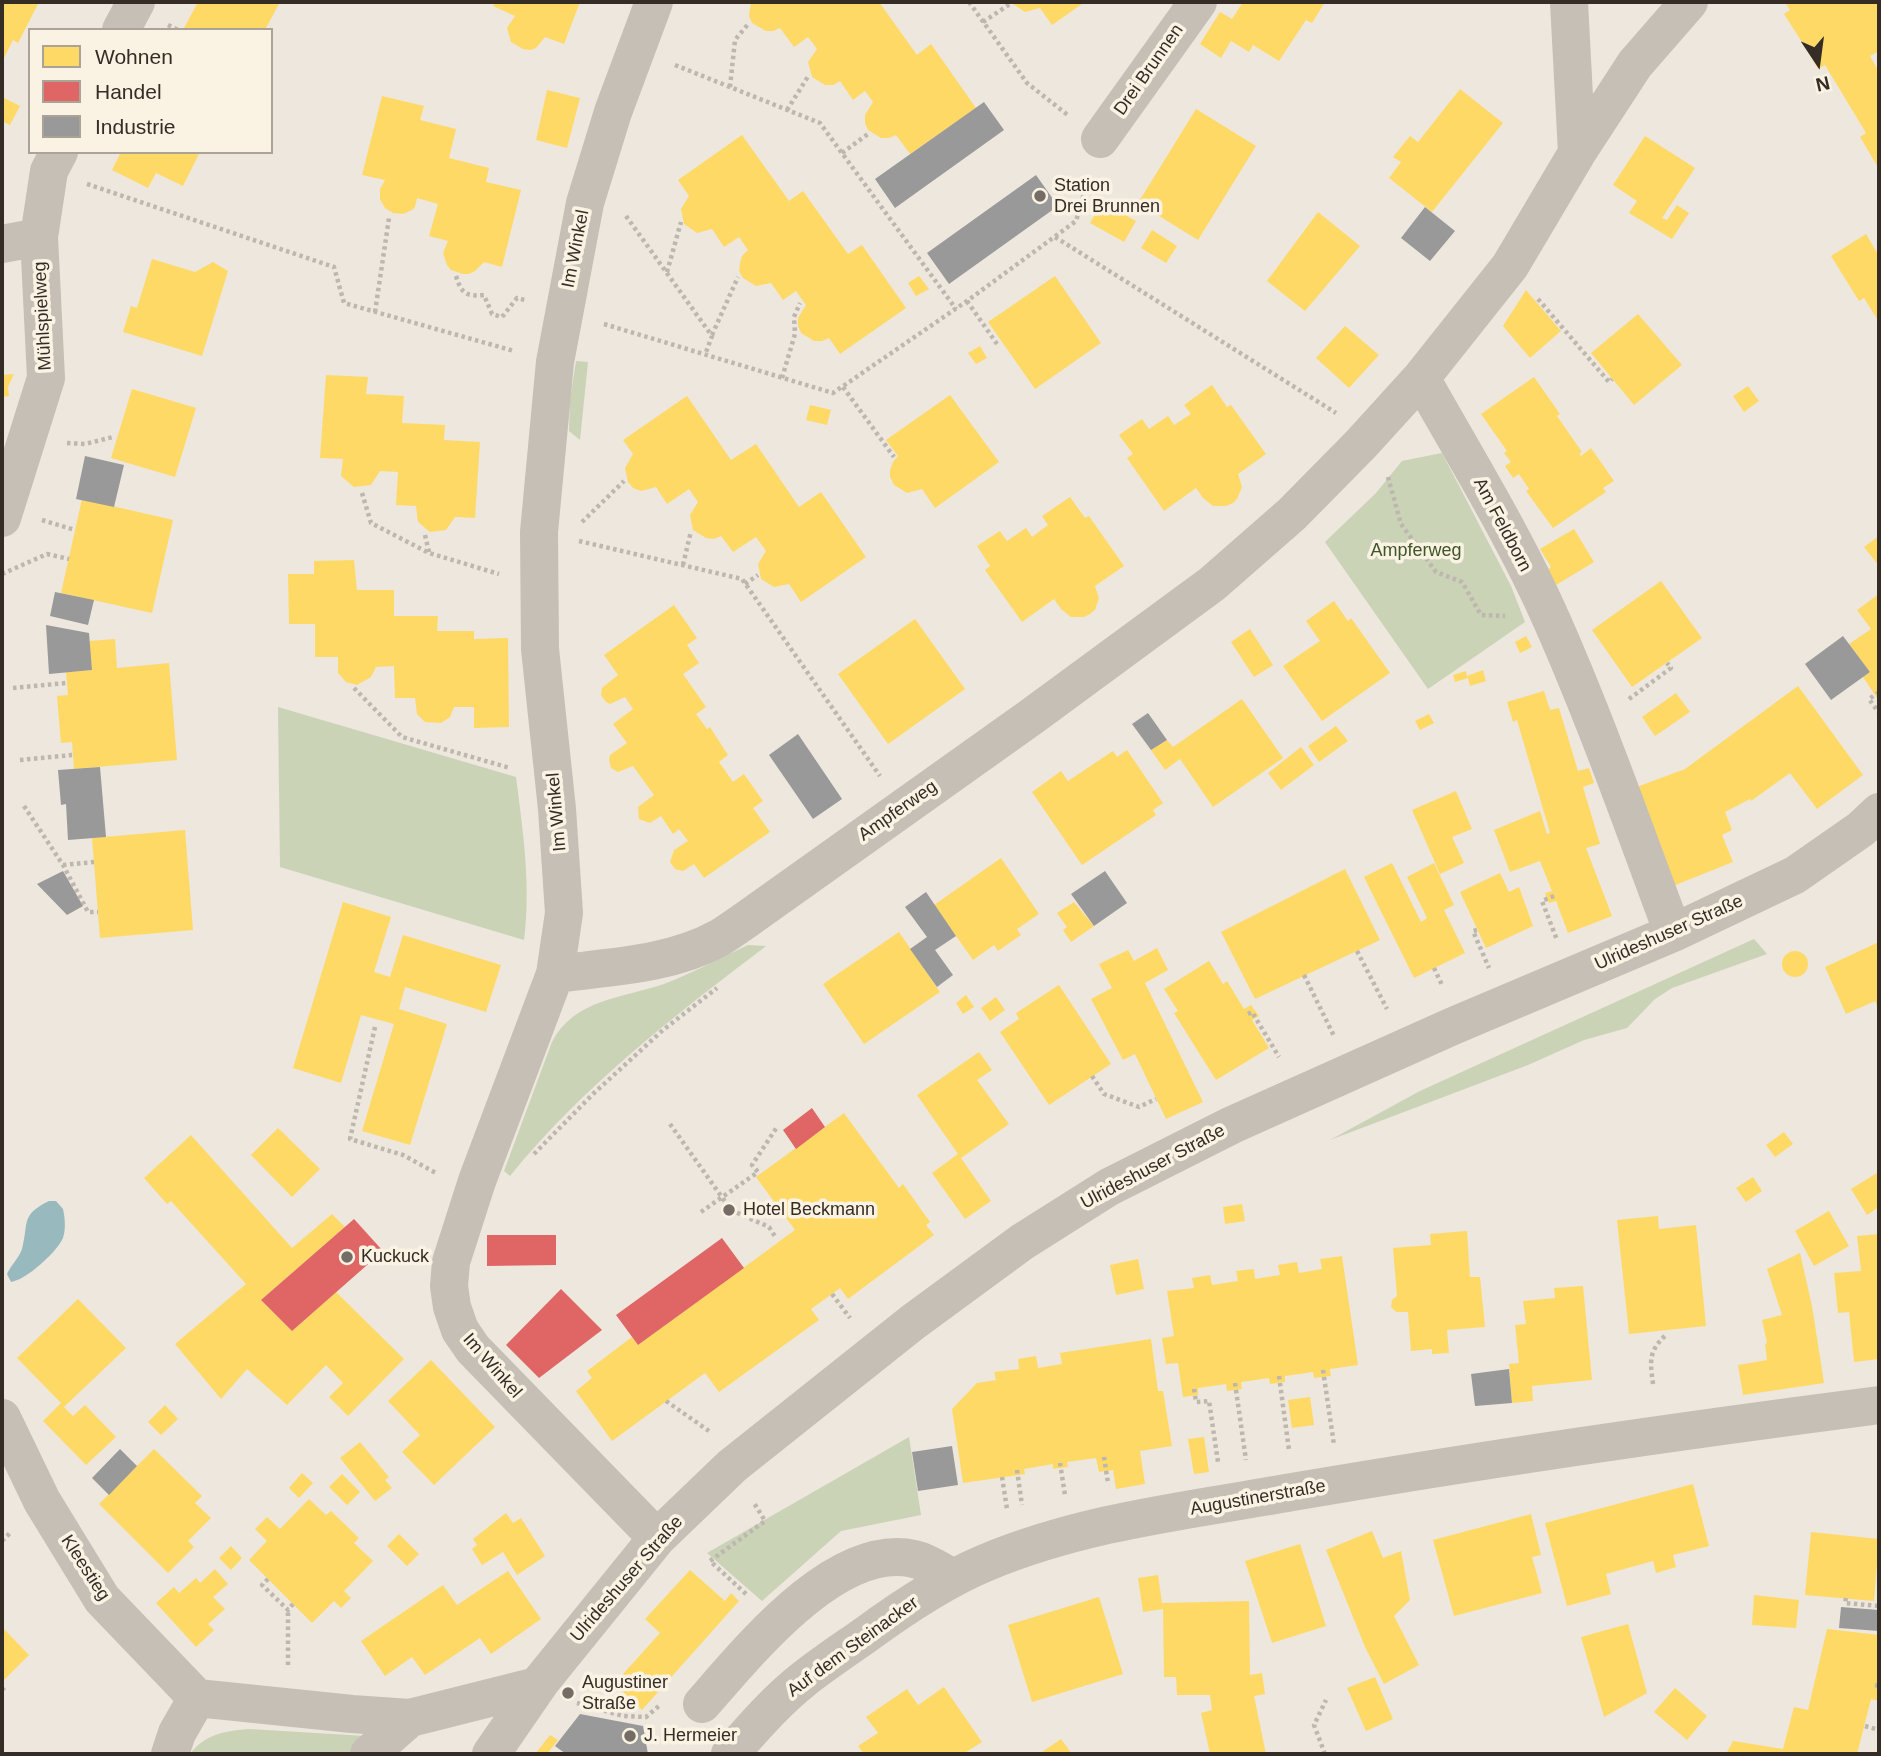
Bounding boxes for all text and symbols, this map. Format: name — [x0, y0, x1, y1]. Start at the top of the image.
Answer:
street label: Drei Brunnen — [1110, 20, 1188, 120]
legend — [28, 28, 273, 154]
north arrow — [1783, 28, 1853, 98]
text: Wohnen — [95, 45, 173, 68]
text: N — [1814, 72, 1832, 96]
text: Handel — [95, 80, 162, 103]
text: Industrie — [95, 115, 176, 138]
place label: Station Drei Brunnen — [1054, 175, 1160, 218]
marker: Station Drei Brunnen — [1032, 188, 1048, 204]
street label: Im Winkel — [558, 208, 594, 290]
street label: Mühlspielweg — [29, 261, 57, 371]
street label: Am Feldborn — [1468, 474, 1536, 576]
park label: Ampferweg — [1370, 540, 1462, 562]
street label: Im Winkel — [543, 772, 571, 852]
street label: Ampferweg — [855, 776, 941, 846]
street label: Ulrideshuser Straße — [1591, 891, 1747, 975]
street label: Ulrideshuser Straße — [1077, 1120, 1229, 1214]
place label: Hotel Beckmann — [743, 1199, 875, 1221]
marker: Hotel Beckmann — [721, 1202, 737, 1218]
place label: Kuckuck — [361, 1246, 429, 1268]
marker: Kuckuck — [339, 1249, 355, 1265]
street label: Im Winkel — [458, 1329, 526, 1403]
street label: Augustinerstraße — [1189, 1475, 1327, 1521]
street label: Ulrideshuser Straße — [566, 1512, 688, 1646]
street label: Kleestieg — [56, 1531, 114, 1605]
street label: Auf dem Steinacker — [783, 1592, 923, 1702]
place label: Augustiner Straße — [582, 1672, 668, 1714]
marker: Augustiner Straße — [560, 1685, 576, 1701]
place label: J. Hermeier — [644, 1725, 737, 1747]
marker: J. Hermeier — [622, 1728, 638, 1744]

